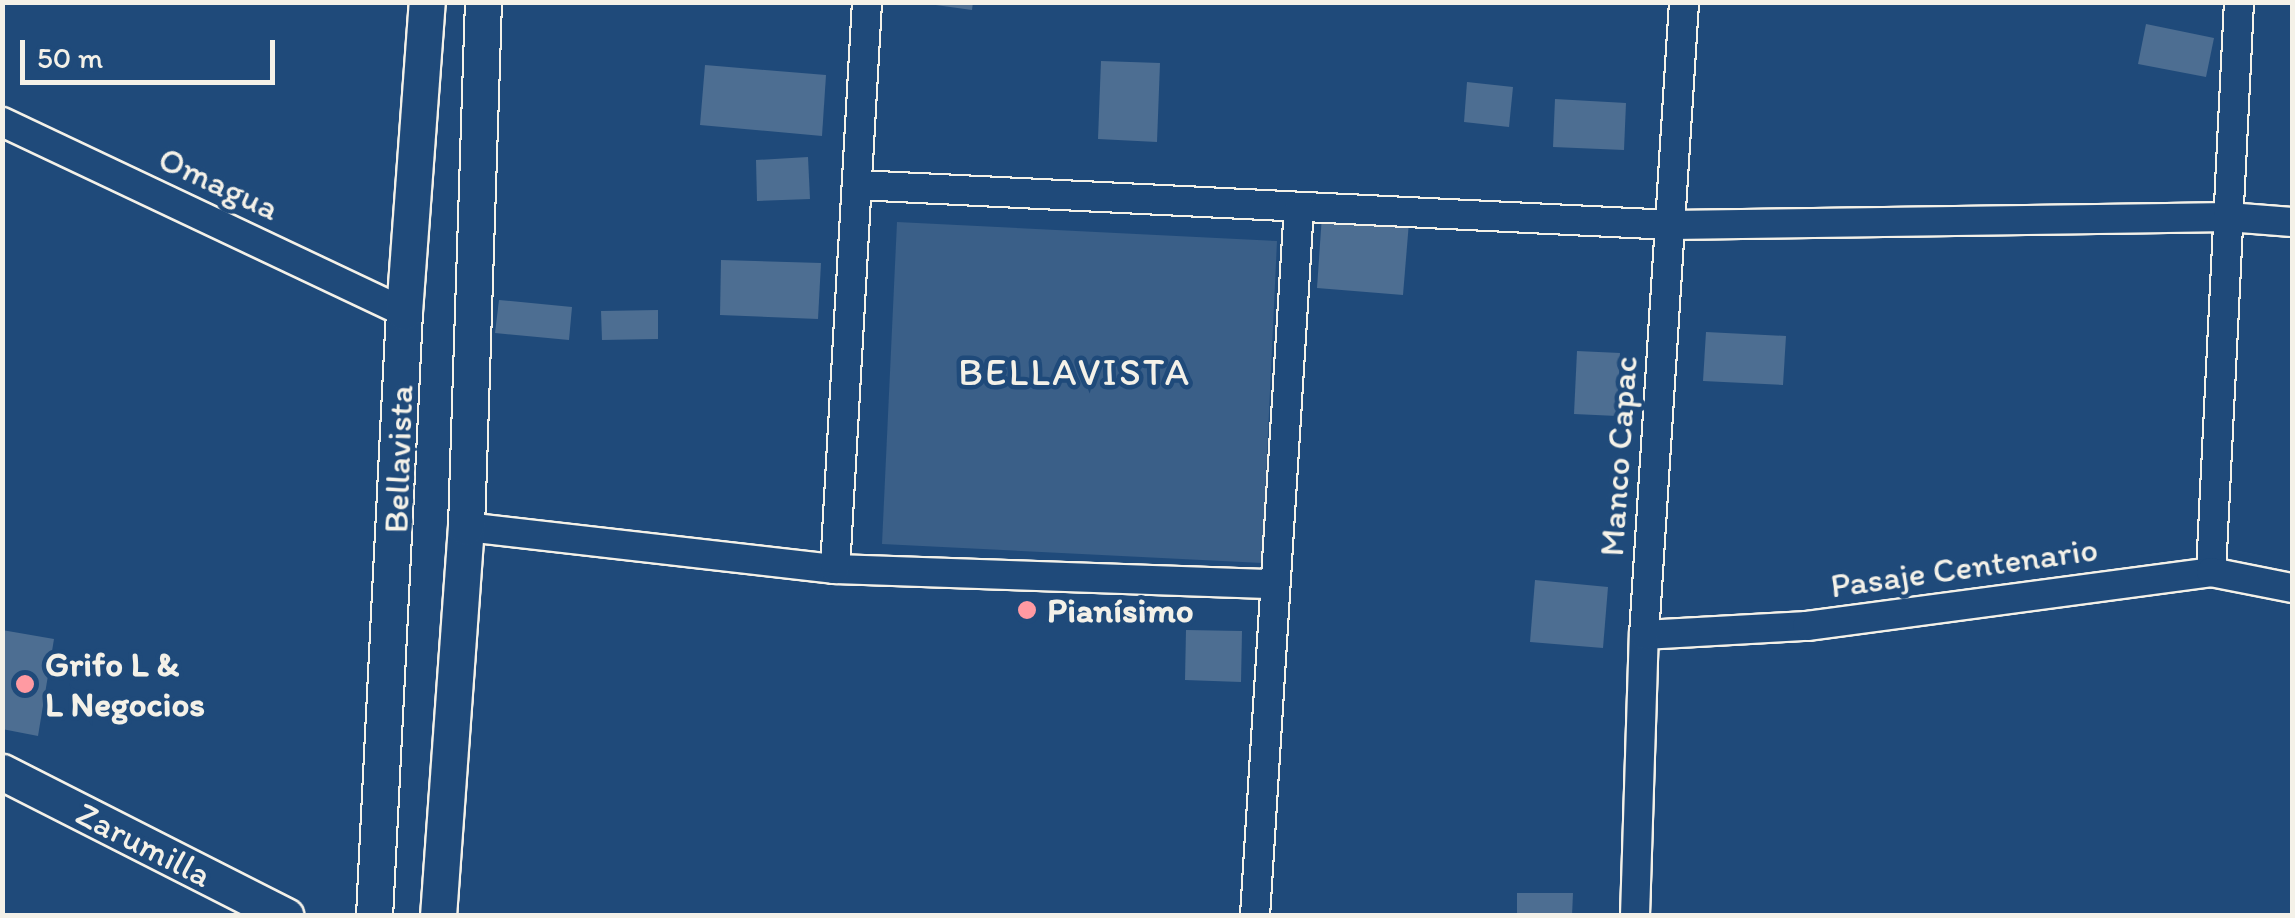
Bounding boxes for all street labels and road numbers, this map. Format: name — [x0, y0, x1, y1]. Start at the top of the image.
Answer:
street label: Omagua — [152, 137, 286, 229]
street label: Manco Capac — [1590, 355, 1646, 557]
street label: Bellavista — [374, 384, 422, 534]
street label: Pasaje Centenario — [1827, 527, 2101, 607]
street label: Zarumilla — [69, 792, 219, 896]

